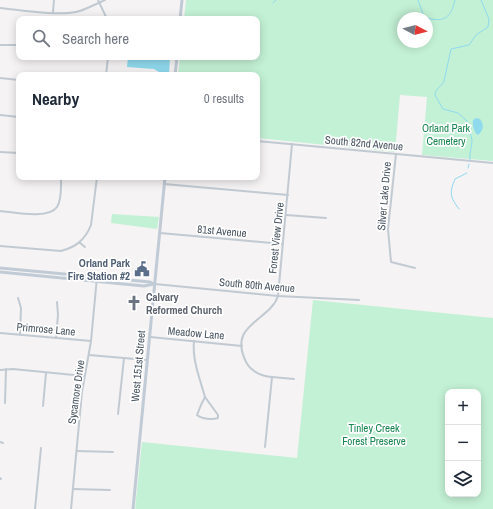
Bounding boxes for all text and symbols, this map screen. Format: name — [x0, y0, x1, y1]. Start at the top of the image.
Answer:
north arrow — [397, 12, 433, 48]
search box — [16, 16, 260, 60]
icon: search — [30, 27, 52, 49]
text: Search here — [62, 28, 129, 49]
text: Nearby — [32, 87, 79, 110]
text: 0 results — [204, 90, 244, 107]
park label: Orland Park Cemetery — [422, 121, 471, 148]
street label: South 82nd Avenue — [324, 133, 404, 153]
street label: Silver Lake Drive — [374, 161, 394, 231]
street label: Forest View Drive — [265, 202, 287, 274]
street label: 81st Avenue — [197, 222, 247, 240]
place label: Orland Park Fire Station #2 — [68, 256, 131, 283]
public building icon: Orland Park Fire Station #2 — [133, 260, 151, 278]
street label: South 80th Avenue — [218, 275, 296, 295]
place label: Calvary Reformed Church — [146, 290, 222, 317]
church icon: Calvary Reformed Church — [125, 294, 143, 312]
street label: Primrose Lane — [16, 319, 76, 339]
street label: Meadow Lane — [167, 324, 225, 342]
street label: West 151st Street — [128, 329, 148, 402]
street label: Sycamore Drive — [65, 359, 87, 425]
map controls — [445, 389, 481, 497]
button: + — [445, 389, 481, 425]
park label: Tinley Creek Forest Preserve — [342, 421, 406, 448]
button: − — [445, 425, 481, 461]
button: layers — [445, 461, 481, 497]

